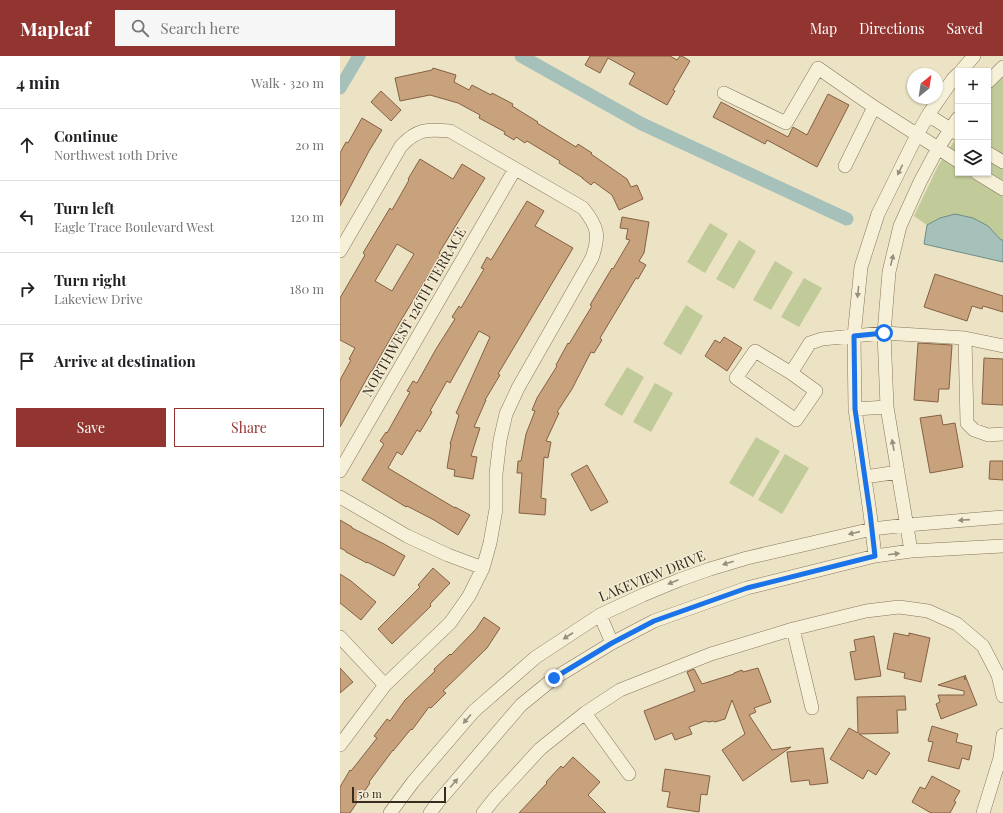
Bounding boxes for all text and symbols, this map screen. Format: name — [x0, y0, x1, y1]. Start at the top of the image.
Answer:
search box — [115, 10, 395, 46]
text: Mapleaf — [20, 15, 91, 41]
icon: search — [129, 17, 151, 39]
text: Search here — [161, 18, 240, 38]
text: Map — [810, 19, 837, 38]
text: Directions — [859, 19, 925, 38]
text: Saved — [947, 19, 983, 38]
north arrow — [907, 68, 943, 104]
map controls — [955, 68, 991, 176]
button: + — [955, 68, 991, 104]
text: 4 min — [16, 71, 60, 93]
text: Walk · 320 m — [251, 74, 324, 91]
button: − — [955, 104, 991, 140]
text: Continue — [54, 126, 118, 146]
icon: ahead — [16, 134, 38, 156]
text: 20 m — [295, 136, 324, 153]
button: layers — [955, 140, 991, 176]
text: Northwest 10th Drive — [54, 146, 178, 163]
one-way arrow — [897, 164, 903, 176]
text: Turn left — [54, 198, 115, 218]
icon: left — [16, 206, 38, 228]
text: 120 m — [290, 208, 324, 225]
text: Eagle Trace Boulevard West — [54, 218, 214, 235]
street label: NORTHWEST 126TH TERRACE — [357, 224, 470, 400]
one-way arrow — [889, 254, 895, 266]
text: Turn right — [54, 270, 127, 290]
icon: right — [16, 278, 38, 300]
text: 180 m — [290, 280, 324, 297]
one-way arrow — [855, 286, 861, 298]
text: Lakeview Drive — [54, 290, 143, 307]
route start — [875, 324, 893, 342]
icon: arrive — [16, 350, 38, 372]
text: Arrive at destination — [54, 351, 196, 371]
button: Save — [16, 408, 166, 447]
button: Share — [174, 408, 324, 447]
one-way arrow — [890, 439, 896, 451]
one-way arrow — [958, 517, 970, 524]
one-way arrow — [848, 531, 861, 537]
street label: LAKEVIEW DRIVE — [596, 545, 708, 606]
one-way arrow — [888, 551, 900, 557]
one-way arrow — [722, 561, 734, 567]
one-way arrow — [667, 580, 679, 586]
one-way arrow — [562, 633, 573, 640]
route end — [545, 669, 563, 687]
one-way arrow — [463, 713, 472, 724]
one-way arrow — [450, 777, 459, 788]
scale bar — [352, 785, 446, 804]
text: 50 m — [358, 786, 382, 801]

